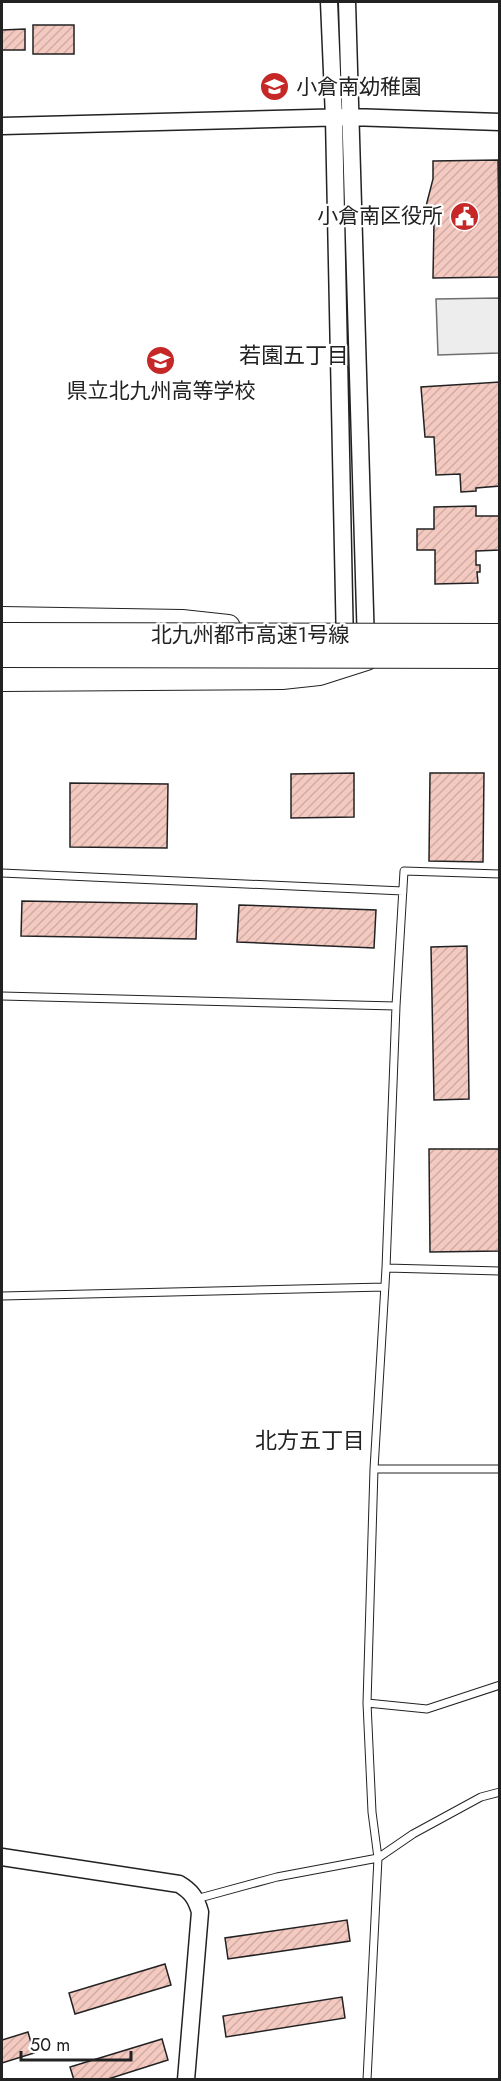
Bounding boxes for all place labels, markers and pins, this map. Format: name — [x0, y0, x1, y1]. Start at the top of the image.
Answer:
school or university icon: 小倉南幼稚園 — [259, 71, 291, 103]
place label: 小倉南幼稚園 — [296, 72, 422, 102]
public building icon: 小倉南区役所 — [448, 200, 480, 232]
place label: 小倉南区役所 — [317, 201, 443, 231]
school or university icon: 県立北九州高等学校 — [145, 344, 177, 376]
place label: 県立北九州高等学校 — [67, 376, 256, 406]

